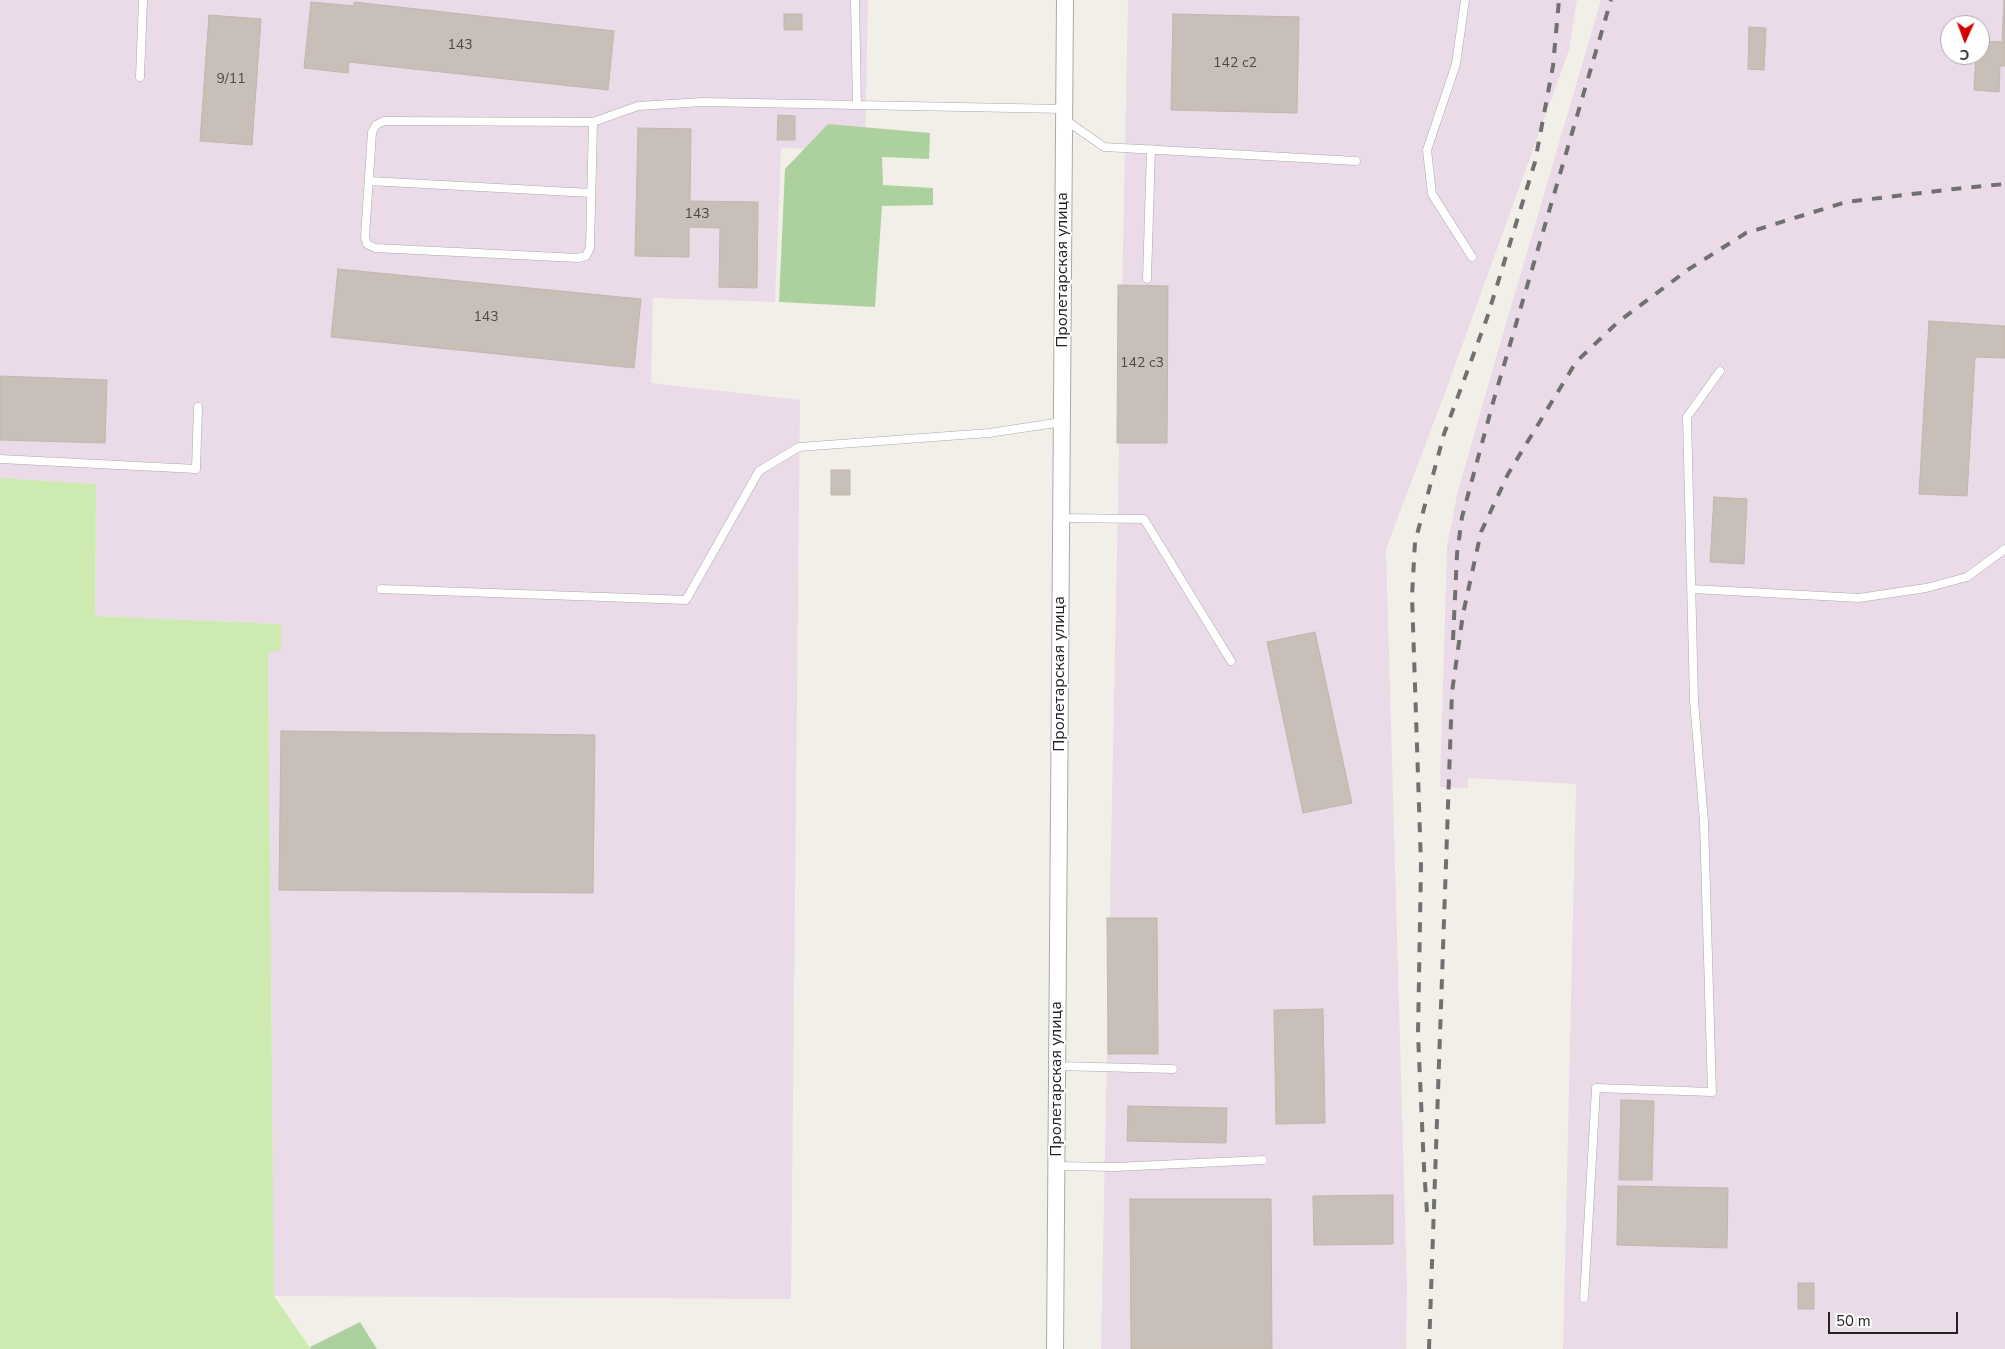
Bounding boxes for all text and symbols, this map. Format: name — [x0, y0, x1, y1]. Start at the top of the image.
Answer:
north arrow — [1940, 15, 1990, 65]
house number: 143 — [447, 38, 473, 54]
text: С — [1959, 45, 1970, 64]
house number: 142 с2 — [1213, 56, 1257, 72]
house number: 9/11 — [216, 72, 246, 88]
street label: Пролетарская улица — [1053, 192, 1073, 348]
house number: 143 — [684, 207, 710, 223]
house number: 143 — [473, 310, 499, 326]
house number: 142 с3 — [1120, 356, 1164, 372]
street label: Пролетарская улица — [1050, 596, 1070, 752]
street label: Пролетарская улица — [1047, 1001, 1067, 1157]
scale bar — [1830, 1302, 1960, 1334]
text: 50 m — [1836, 1311, 1871, 1331]

